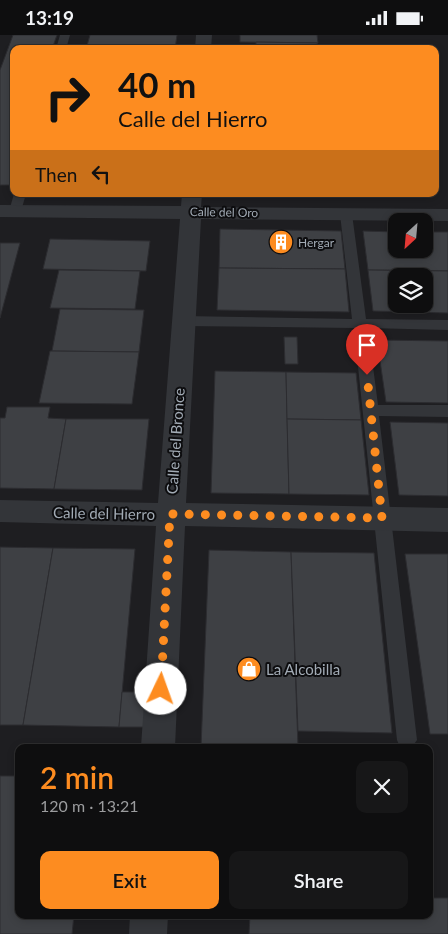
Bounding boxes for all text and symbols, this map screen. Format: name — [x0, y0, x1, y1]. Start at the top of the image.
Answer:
text: 13:19 — [25, 6, 74, 29]
text: 40 m — [118, 63, 196, 105]
icon: right — [35, 65, 100, 130]
text: Calle del Hierro — [118, 105, 268, 132]
icon: left — [87, 160, 115, 188]
text: Then — [35, 163, 77, 186]
street label: Calle del Oro — [190, 204, 259, 220]
north arrow — [388, 213, 432, 257]
map controls — [388, 213, 433, 313]
building icon: Hergar — [268, 229, 294, 255]
place label: Hergar — [298, 235, 335, 250]
button: layers — [388, 268, 433, 313]
pin — [346, 324, 388, 375]
icon: arrive — [353, 331, 381, 359]
street label: Calle del Bronce — [162, 387, 188, 495]
street label: Calle del Hierro — [53, 503, 155, 523]
shop icon: La Alcobilla — [236, 656, 262, 682]
place label: La Alcobilla — [266, 660, 340, 678]
position arrow — [134, 662, 186, 714]
text: 2 min — [40, 759, 114, 795]
button: close — [356, 761, 408, 813]
text: 120 m · 13:21 — [40, 796, 139, 815]
button: Exit — [40, 851, 219, 909]
button: Share — [229, 851, 408, 909]

